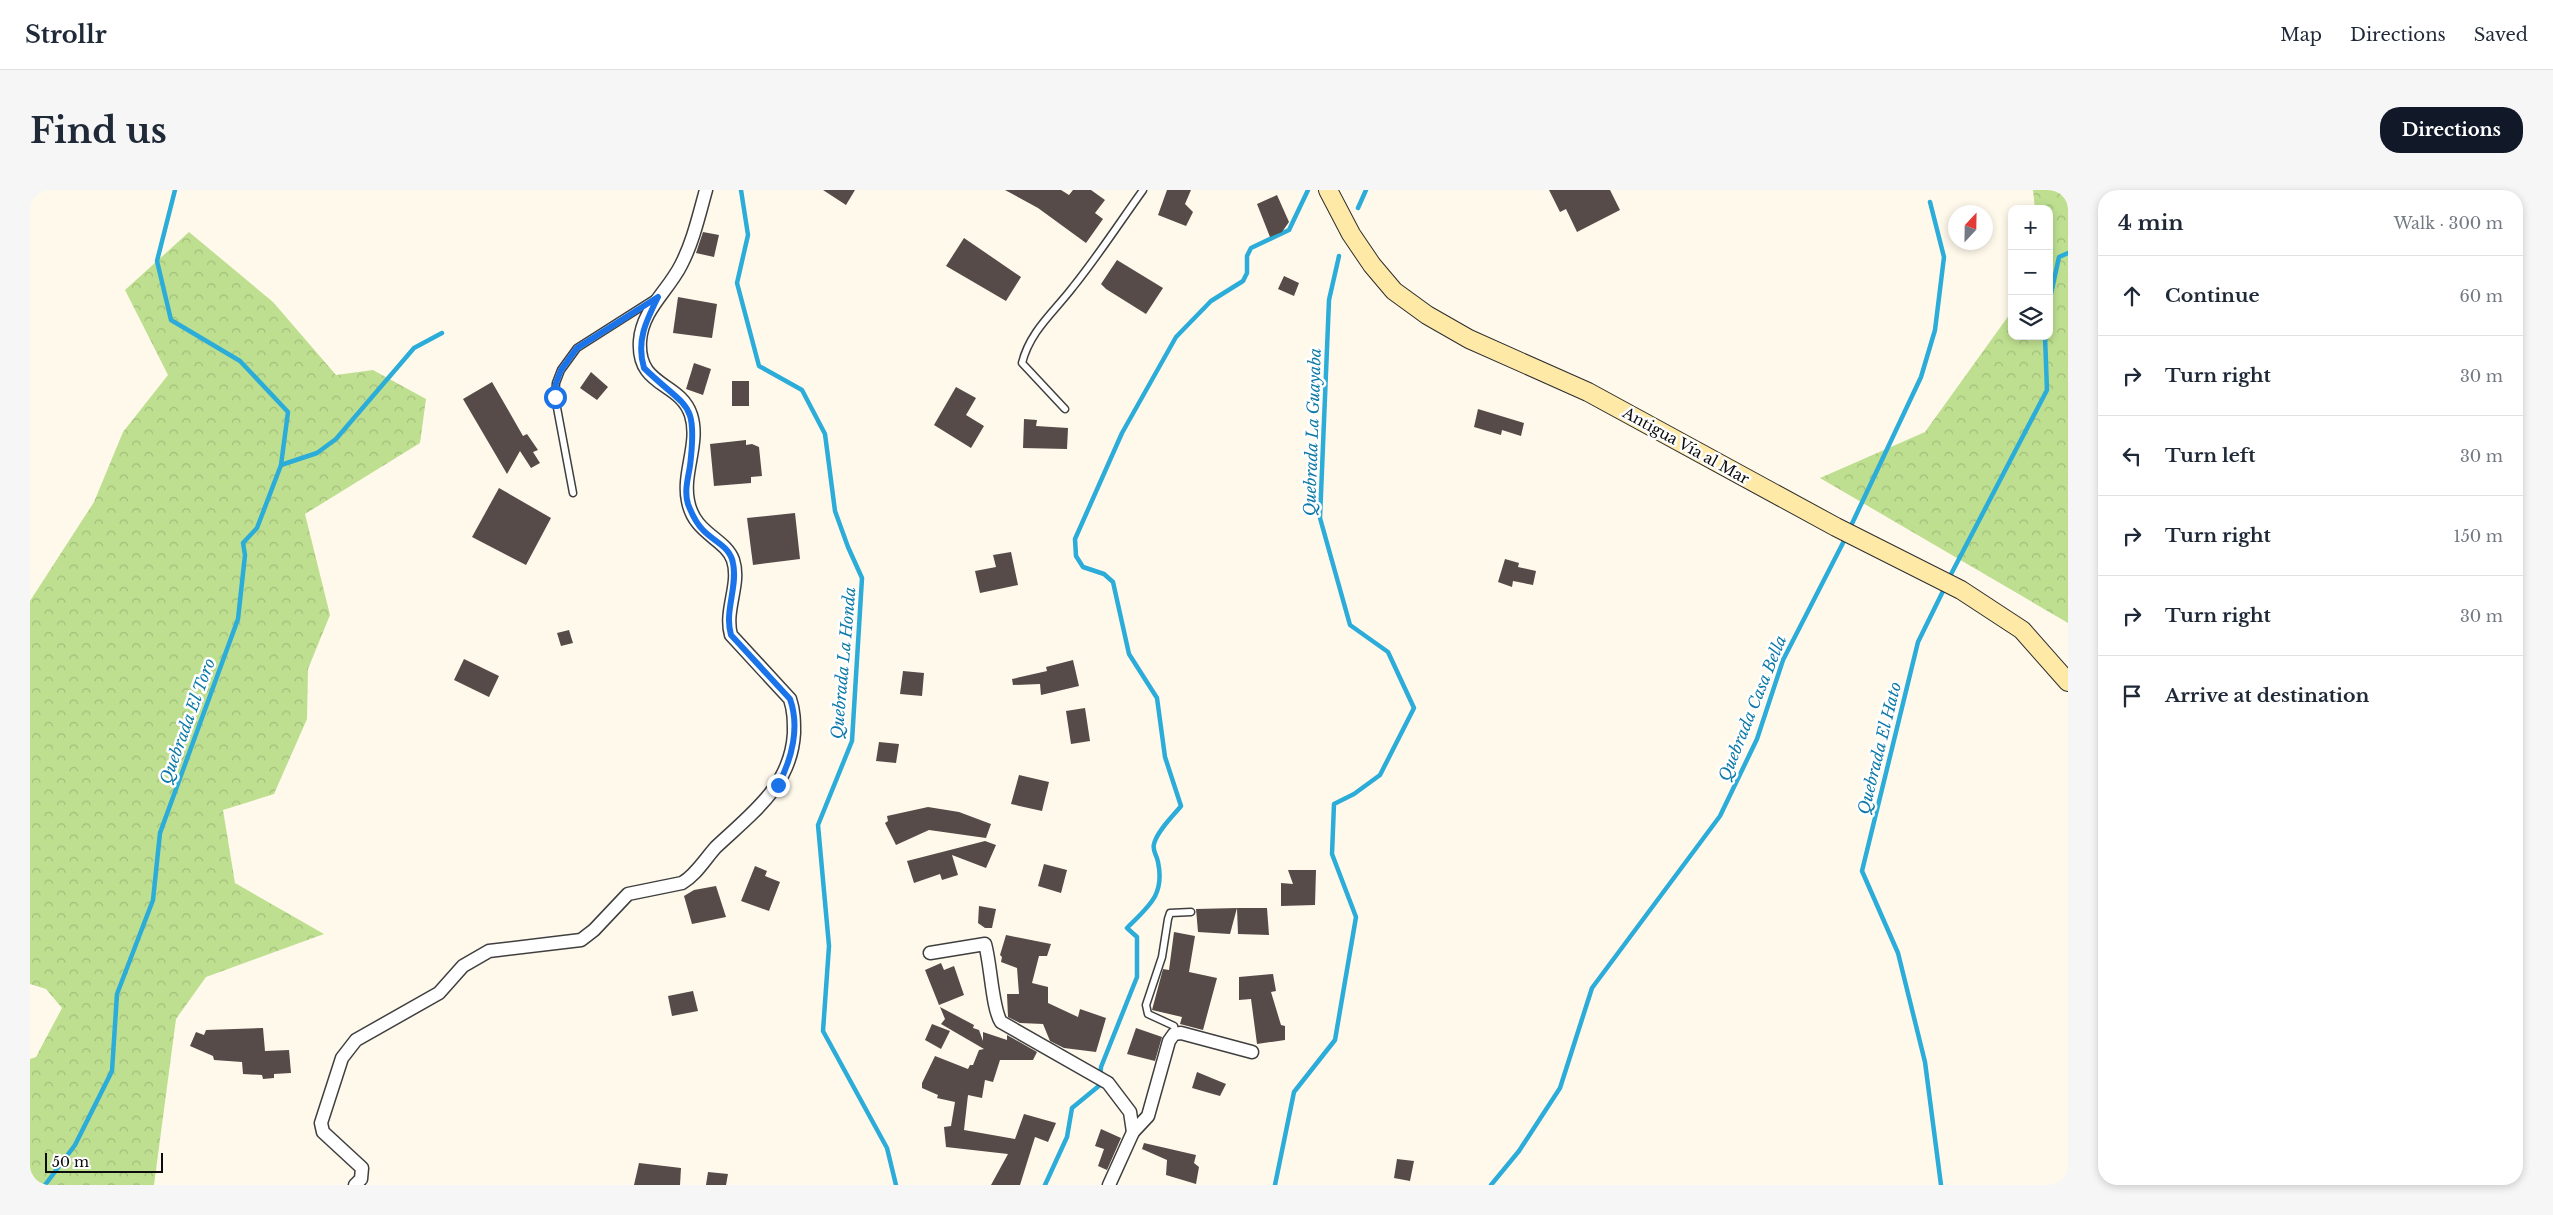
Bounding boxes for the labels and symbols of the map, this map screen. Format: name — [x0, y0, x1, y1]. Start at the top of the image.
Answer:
north arrow — [1948, 205, 1993, 250]
water label: Quebrada La Guayaba — [1299, 348, 1325, 516]
route start — [544, 386, 567, 409]
street label: Antigua Vía al Mar — [1619, 402, 1754, 489]
water label: Quebrada La Honda — [826, 586, 860, 740]
water label: Quebrada Casa Bella — [1714, 632, 1790, 784]
water label: Quebrada El Toro — [155, 655, 219, 787]
water label: Quebrada El Hato — [1853, 680, 1905, 816]
route end — [767, 774, 790, 797]
scale bar — [45, 1150, 162, 1173]

